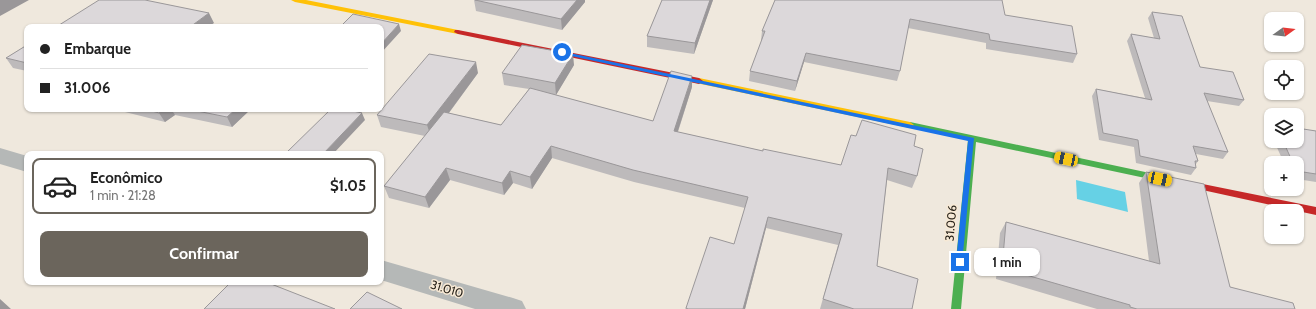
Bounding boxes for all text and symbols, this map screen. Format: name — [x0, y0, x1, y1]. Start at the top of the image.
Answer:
north arrow — [1264, 12, 1304, 52]
map controls — [1264, 12, 1304, 244]
text: Embarque — [64, 40, 131, 58]
route start — [553, 43, 571, 61]
button: locate — [1264, 60, 1304, 100]
text: 31.006 — [64, 79, 110, 97]
button: layers — [1264, 108, 1304, 148]
car — [1053, 151, 1079, 167]
button: + — [1264, 156, 1304, 196]
icon: car — [42, 168, 78, 204]
text: Econômico — [90, 169, 162, 187]
car — [1147, 171, 1173, 187]
text: $1.05 — [330, 177, 366, 195]
text: 1 min · 21:28 — [90, 187, 156, 203]
street label: 31.006 — [941, 204, 960, 242]
button: − — [1264, 204, 1304, 244]
button: Confirmar — [40, 231, 368, 277]
callout: 1 min — [974, 248, 1040, 276]
route end — [951, 253, 969, 271]
text: 1 min — [992, 254, 1022, 270]
street label: 31.010 — [429, 276, 465, 301]

